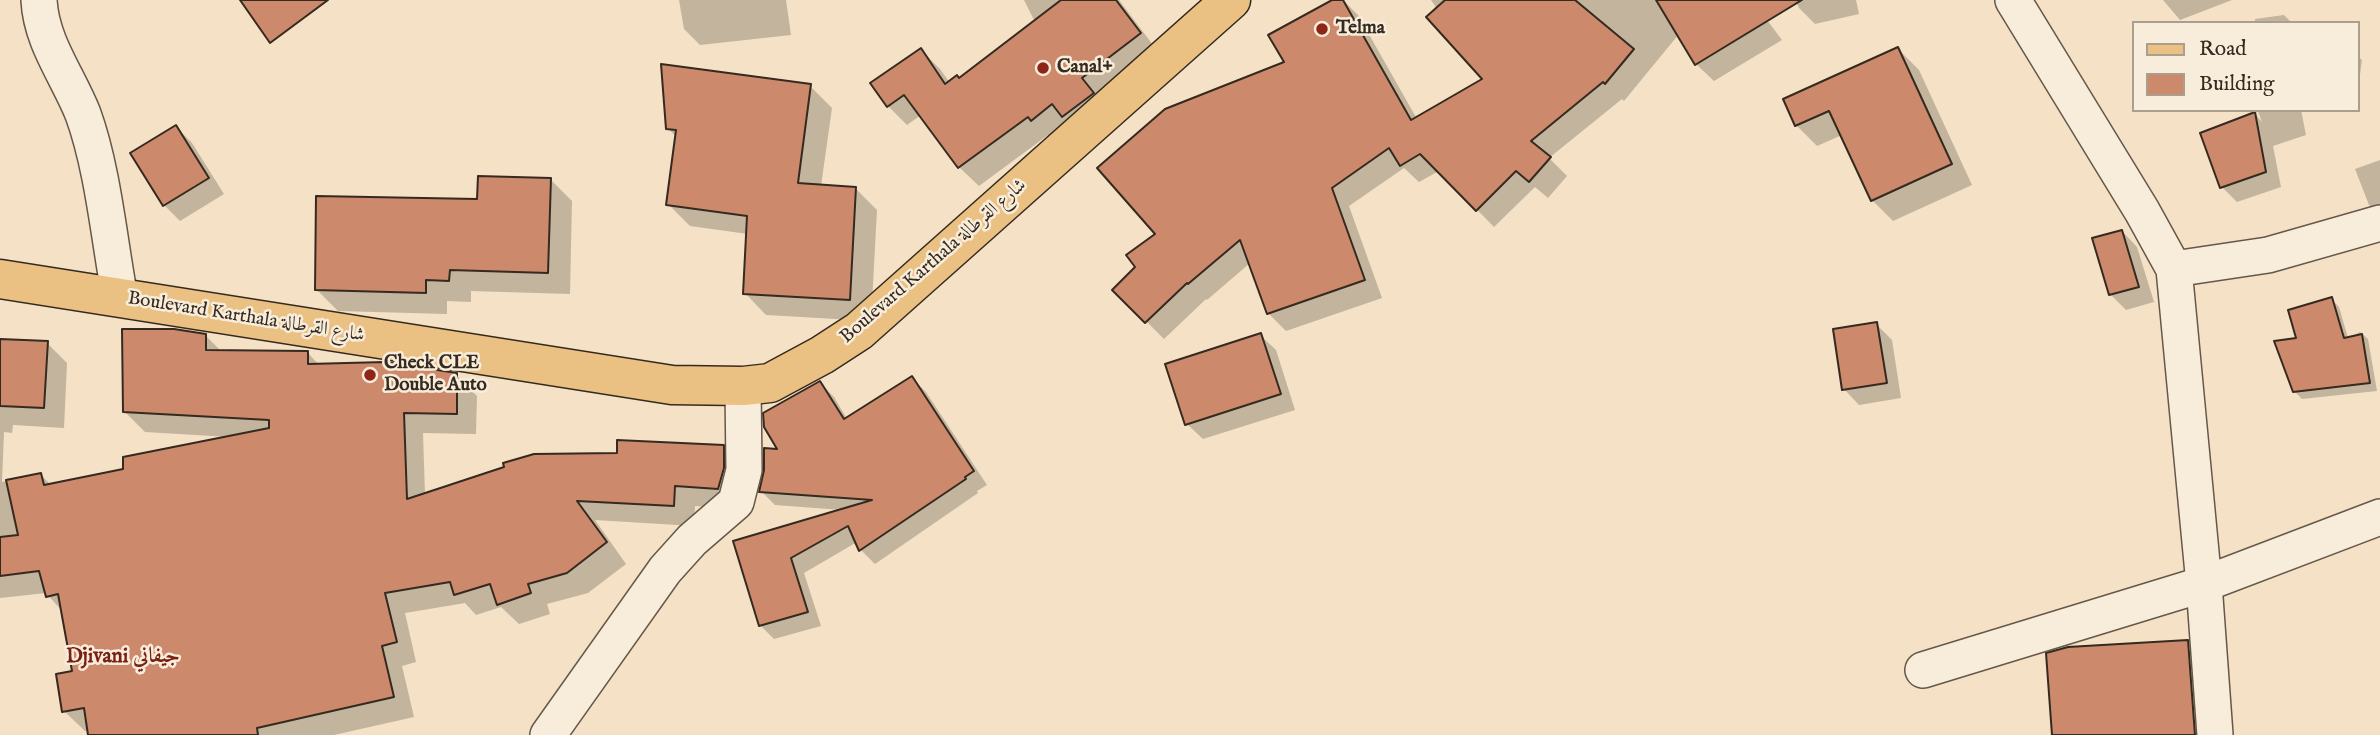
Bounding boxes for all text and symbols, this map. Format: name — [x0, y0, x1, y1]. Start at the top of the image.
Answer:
place label: Telma — [1336, 18, 1385, 40]
marker: Telma — [1314, 21, 1330, 37]
legend — [2132, 21, 2359, 112]
text: Road — [2199, 36, 2246, 63]
place label: Canal+ — [1057, 57, 1113, 79]
marker: Canal+ — [1035, 60, 1051, 76]
text: Building — [2199, 71, 2274, 98]
street label: Boulevard Karthala شارع القرطالة — [836, 175, 1032, 349]
street label: Boulevard Karthala شارع القرطالة — [126, 288, 366, 348]
place label: Check CLE Double Auto — [384, 353, 487, 397]
marker: Check CLE Double Auto — [362, 367, 378, 383]
district label: Djivani جيفاني — [66, 645, 180, 671]

